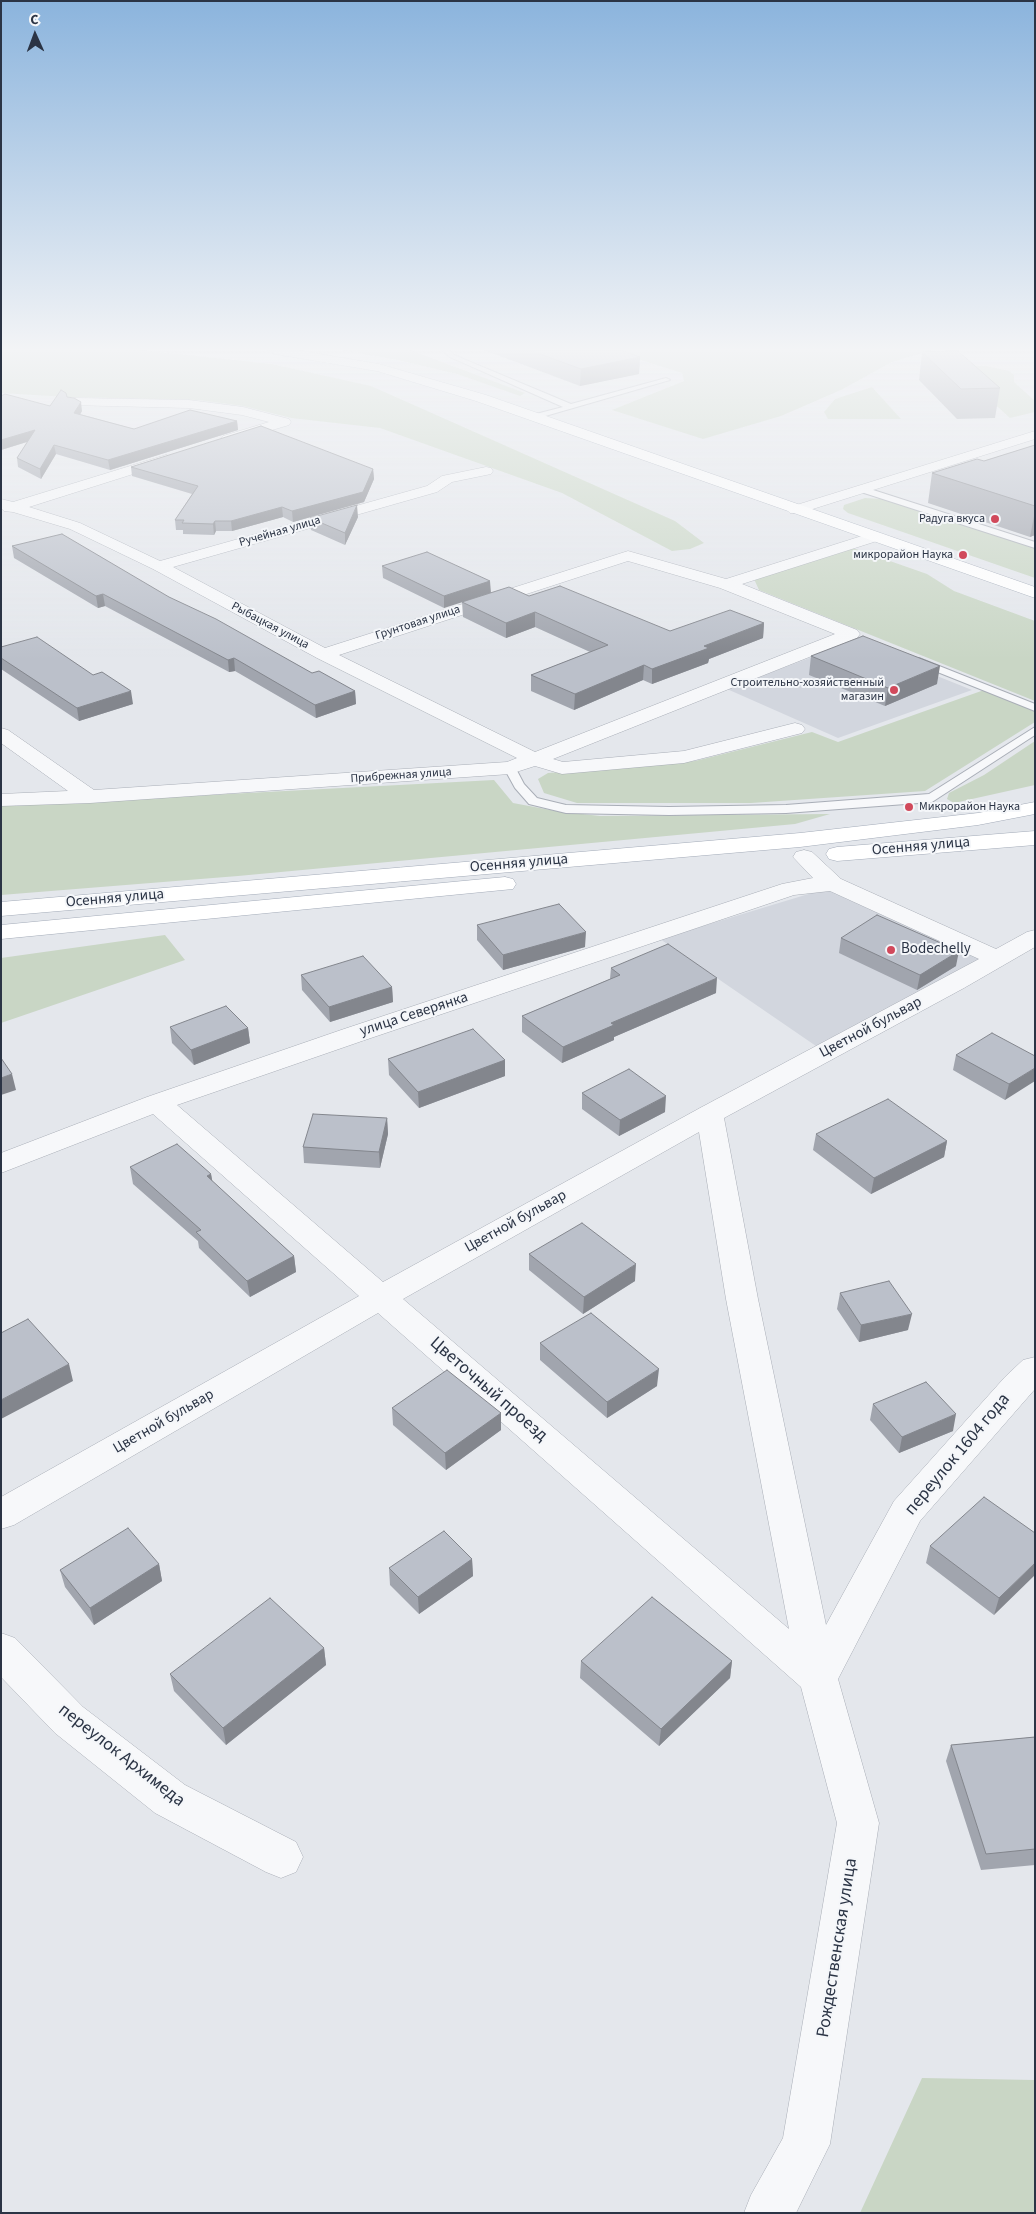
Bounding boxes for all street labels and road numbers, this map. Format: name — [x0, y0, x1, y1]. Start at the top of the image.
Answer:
street label: Ручейная улица — [238, 513, 322, 551]
street label: Рыбацкая улица — [229, 599, 311, 653]
street label: Грунтовая улица — [374, 603, 462, 643]
street label: Прибрежная улица — [350, 765, 452, 787]
street label: Осенняя улица — [871, 834, 971, 860]
street label: Осенняя улица — [469, 851, 569, 877]
street label: Осенняя улица — [65, 886, 165, 912]
street label: улица Северянка — [358, 989, 470, 1041]
street label: Цветной бульвар — [817, 993, 925, 1063]
street label: Цветной бульвар — [462, 1187, 570, 1257]
street label: Цветочный проезд — [425, 1333, 551, 1447]
street label: Цветной бульвар — [110, 1386, 218, 1458]
street label: переулок 1604 года — [901, 1390, 1015, 1520]
street label: переулок Архимеда — [53, 1700, 189, 1812]
street label: Рождественская улица — [813, 1857, 863, 2039]

